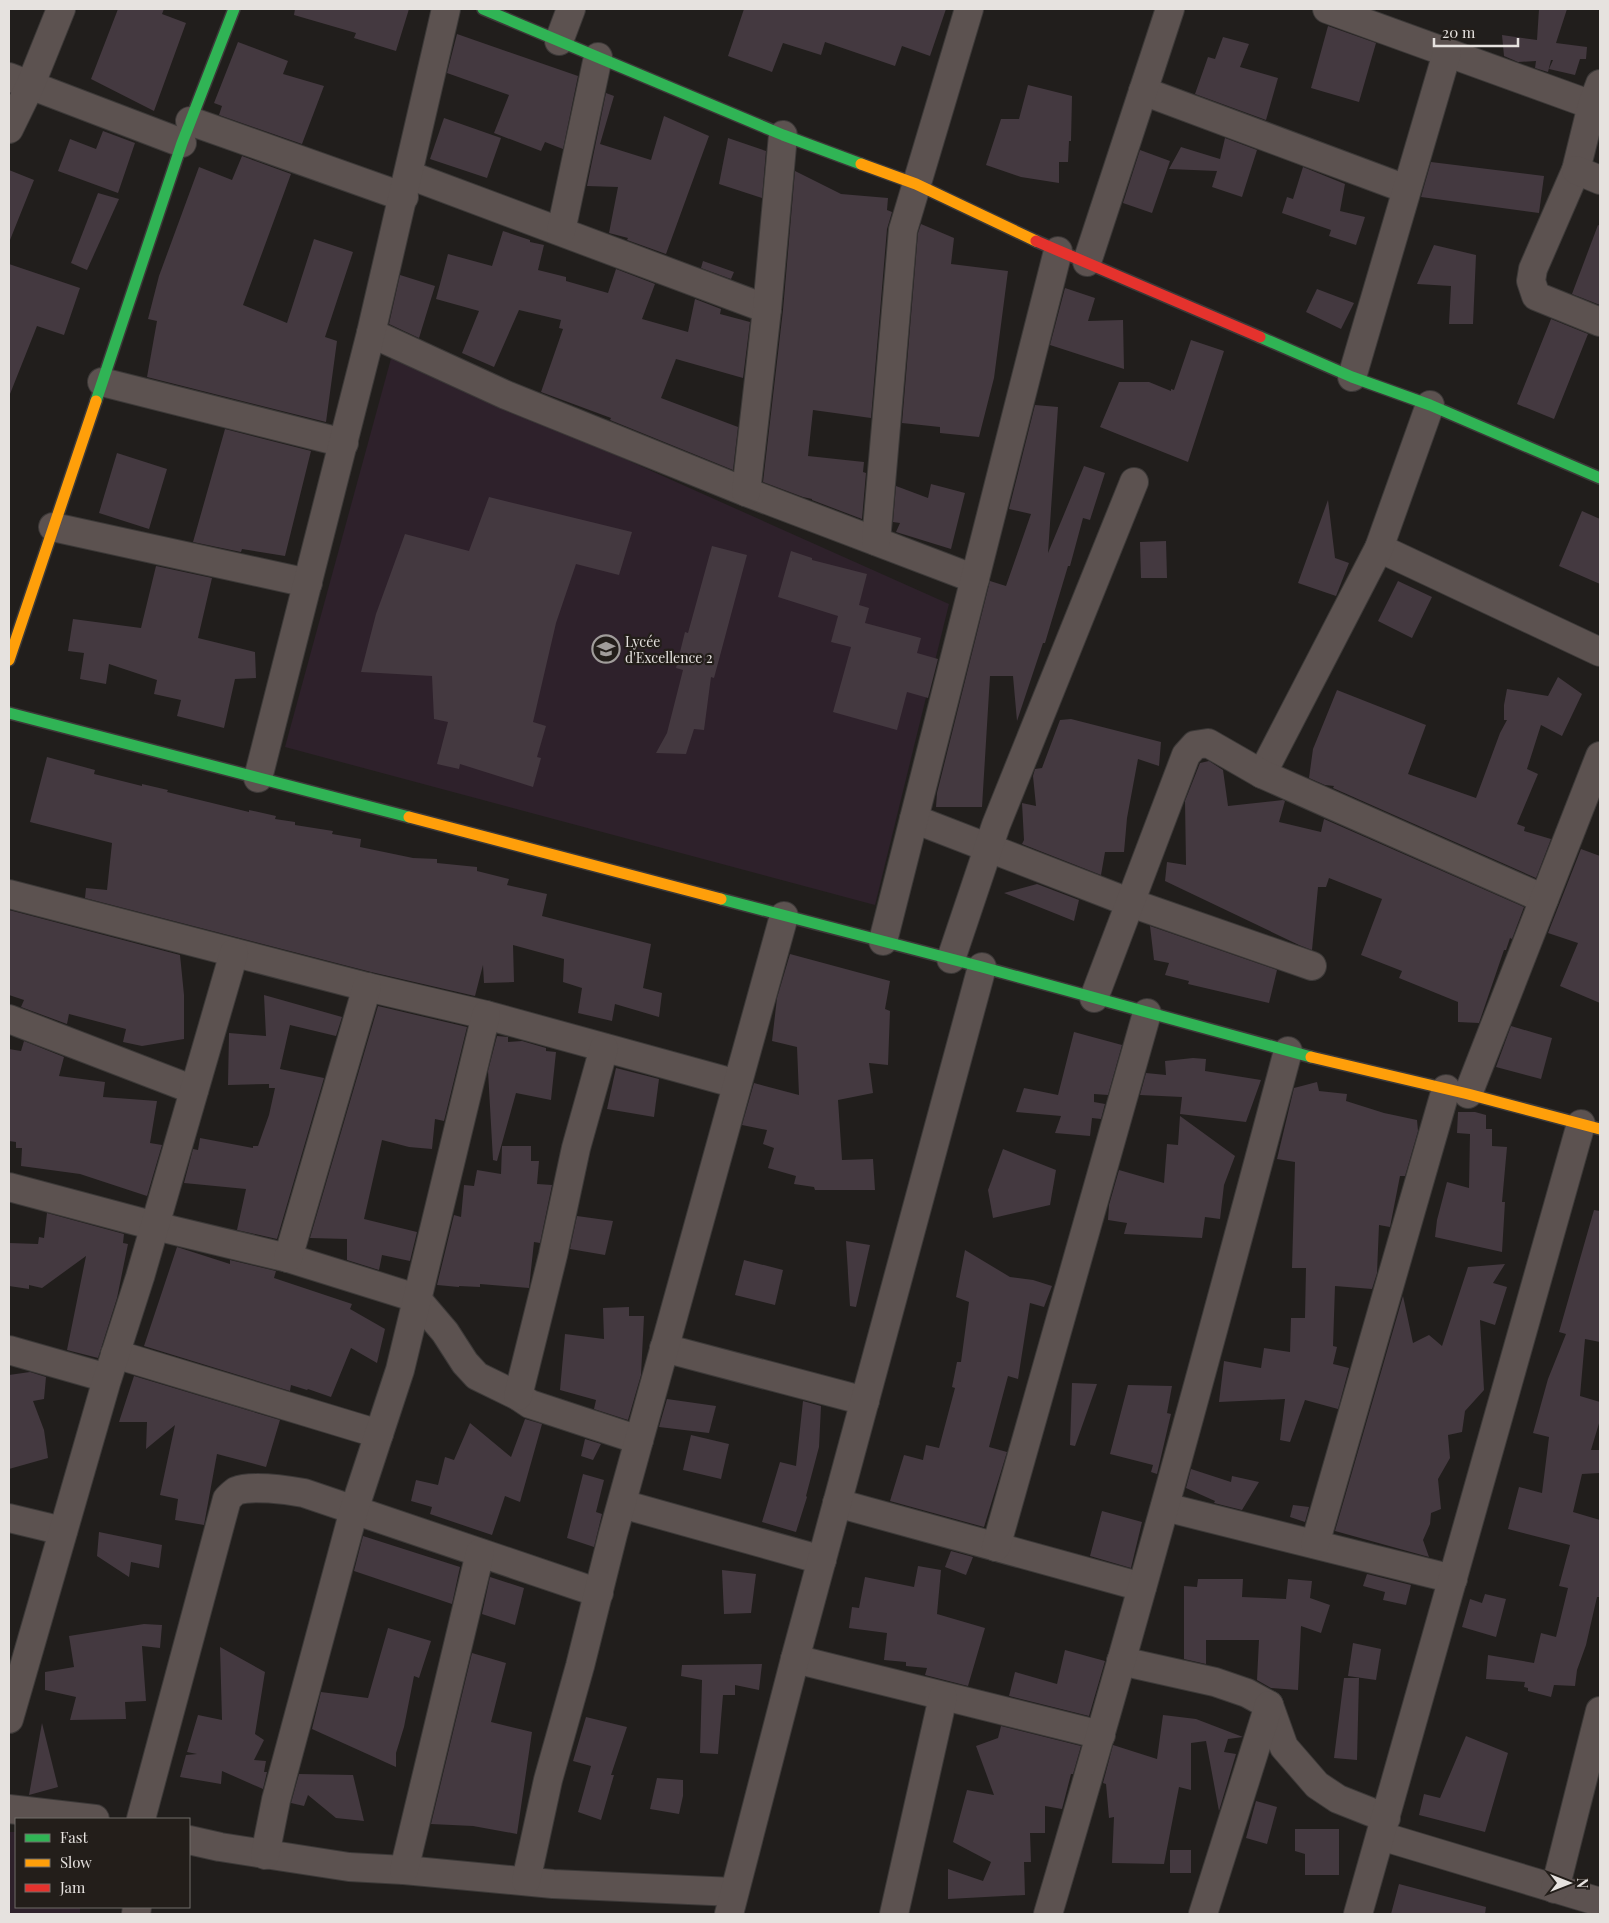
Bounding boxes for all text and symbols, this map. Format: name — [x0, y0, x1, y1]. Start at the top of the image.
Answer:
scale bar — [1434, 15, 1518, 47]
text: 20 m — [1442, 22, 1476, 42]
place label: Lycée d'Excellence 2 — [625, 632, 713, 667]
school or university icon: Lycée d'Excellence 2 — [591, 634, 621, 664]
legend — [15, 1818, 190, 1908]
text: Fast — [60, 1827, 89, 1847]
text: Slow — [60, 1852, 92, 1872]
north arrow — [1544, 1858, 1594, 1908]
text: Jam — [59, 1877, 86, 1897]
text: N — [1573, 1878, 1592, 1888]

